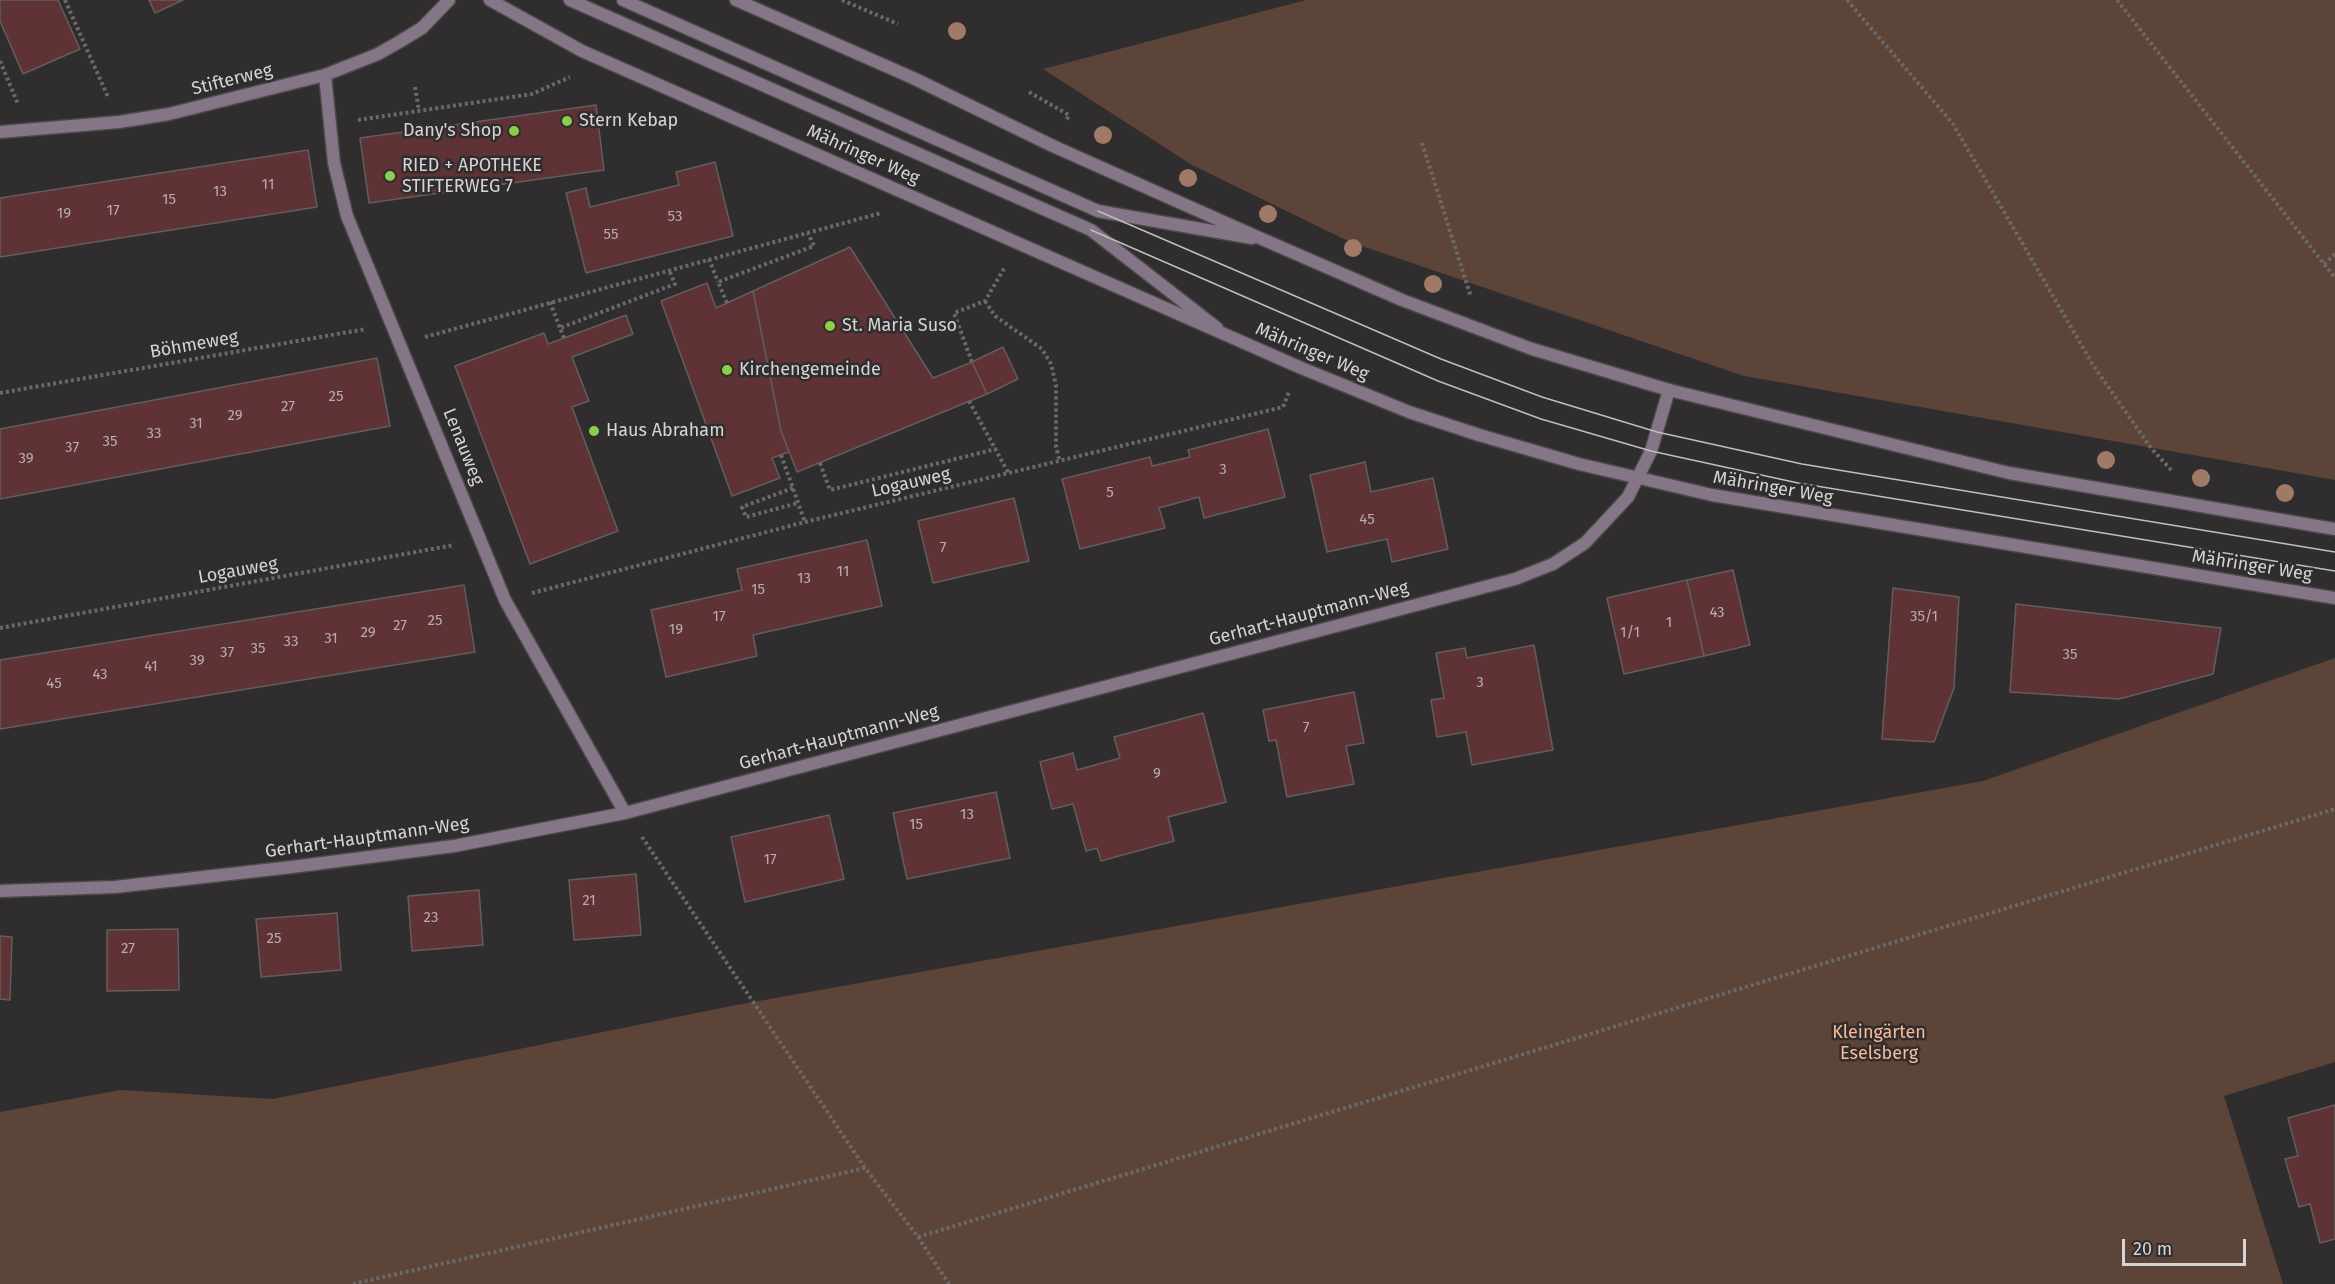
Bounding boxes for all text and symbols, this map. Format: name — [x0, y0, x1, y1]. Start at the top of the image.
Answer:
street label: Stifterweg — [189, 60, 275, 100]
place label: Stern Kebap — [579, 110, 678, 132]
marker: Stern Kebap — [560, 114, 574, 128]
place label: Dany's Shop — [403, 120, 502, 142]
street label: Mähringer Weg — [803, 120, 923, 190]
marker: Dany's Shop — [507, 124, 521, 138]
place label: RIED + APOTHEKE STIFTERWEG 7 — [402, 155, 542, 198]
marker: RIED + APOTHEKE STIFTERWEG 7 — [383, 169, 397, 183]
house number: 11 — [262, 176, 274, 194]
house number: 13 — [213, 183, 227, 201]
house number: 15 — [162, 191, 176, 209]
house number: 17 — [106, 202, 120, 220]
house number: 19 — [57, 205, 71, 223]
house number: 53 — [668, 208, 682, 226]
house number: 55 — [604, 226, 618, 244]
place label: St. Maria Suso — [842, 315, 957, 337]
street label: Mähringer Weg — [1252, 318, 1372, 386]
marker: St. Maria Suso — [823, 319, 837, 333]
street label: Böhmeweg — [148, 327, 240, 363]
place label: Kirchengemeinde — [739, 359, 881, 381]
marker: Kirchengemeinde — [720, 363, 734, 377]
house number: 25 — [329, 388, 343, 406]
house number: 27 — [281, 398, 295, 416]
street label: Lenauweg — [438, 405, 488, 489]
house number: 29 — [227, 407, 243, 425]
house number: 31 — [189, 415, 203, 433]
place label: Haus Abraham — [606, 420, 725, 442]
marker: Haus Abraham — [587, 424, 601, 438]
house number: 33 — [147, 425, 161, 443]
house number: 35 — [103, 433, 117, 451]
house number: 37 — [65, 439, 79, 457]
house number: 39 — [18, 450, 34, 468]
house number: 3 — [1219, 461, 1227, 479]
street label: Logauweg — [869, 463, 953, 503]
street label: Mähringer Weg — [1711, 467, 1835, 509]
house number: 5 — [1106, 484, 1114, 502]
house number: 45 — [1359, 511, 1375, 529]
house number: 7 — [940, 539, 946, 557]
street label: Mähringer Weg — [2190, 546, 2314, 586]
street label: Logauweg — [197, 553, 279, 589]
house number: 11 — [837, 563, 849, 581]
house number: 13 — [797, 570, 811, 588]
street label: Gerhart-Hauptmann-Weg — [1207, 577, 1411, 651]
house number: 15 — [751, 581, 765, 599]
house number: 43 — [1709, 604, 1725, 622]
house number: 17 — [712, 608, 726, 626]
house number: 35/1 — [1910, 608, 1938, 626]
house number: 25 — [428, 612, 442, 630]
house number: 1 — [1666, 614, 1672, 632]
house number: 27 — [393, 617, 407, 635]
house number: 19 — [669, 621, 683, 639]
house number: 29 — [360, 624, 376, 642]
house number: 1/1 — [1620, 624, 1640, 642]
house number: 31 — [324, 630, 338, 648]
house number: 33 — [284, 633, 298, 651]
house number: 35 — [251, 640, 265, 658]
house number: 37 — [220, 644, 234, 662]
house number: 35 — [2063, 646, 2077, 664]
house number: 39 — [189, 652, 205, 670]
house number: 41 — [144, 658, 158, 676]
house number: 43 — [92, 666, 108, 684]
house number: 3 — [1476, 674, 1484, 692]
house number: 45 — [46, 675, 62, 693]
street label: Gerhart-Hauptmann-Weg — [737, 701, 941, 775]
house number: 7 — [1303, 719, 1309, 737]
house number: 9 — [1153, 765, 1161, 783]
house number: 13 — [960, 806, 974, 824]
street label: Gerhart-Hauptmann-Weg — [264, 813, 470, 863]
house number: 15 — [909, 816, 923, 834]
house number: 17 — [763, 851, 777, 869]
house number: 21 — [582, 892, 596, 910]
house number: 23 — [424, 909, 438, 927]
house number: 25 — [267, 930, 281, 948]
house number: 27 — [121, 940, 135, 958]
park label: Kleingärten Eselsberg — [1832, 1022, 1926, 1064]
scale bar — [2125, 1227, 2250, 1265]
text: 20 m — [2133, 1238, 2172, 1260]

